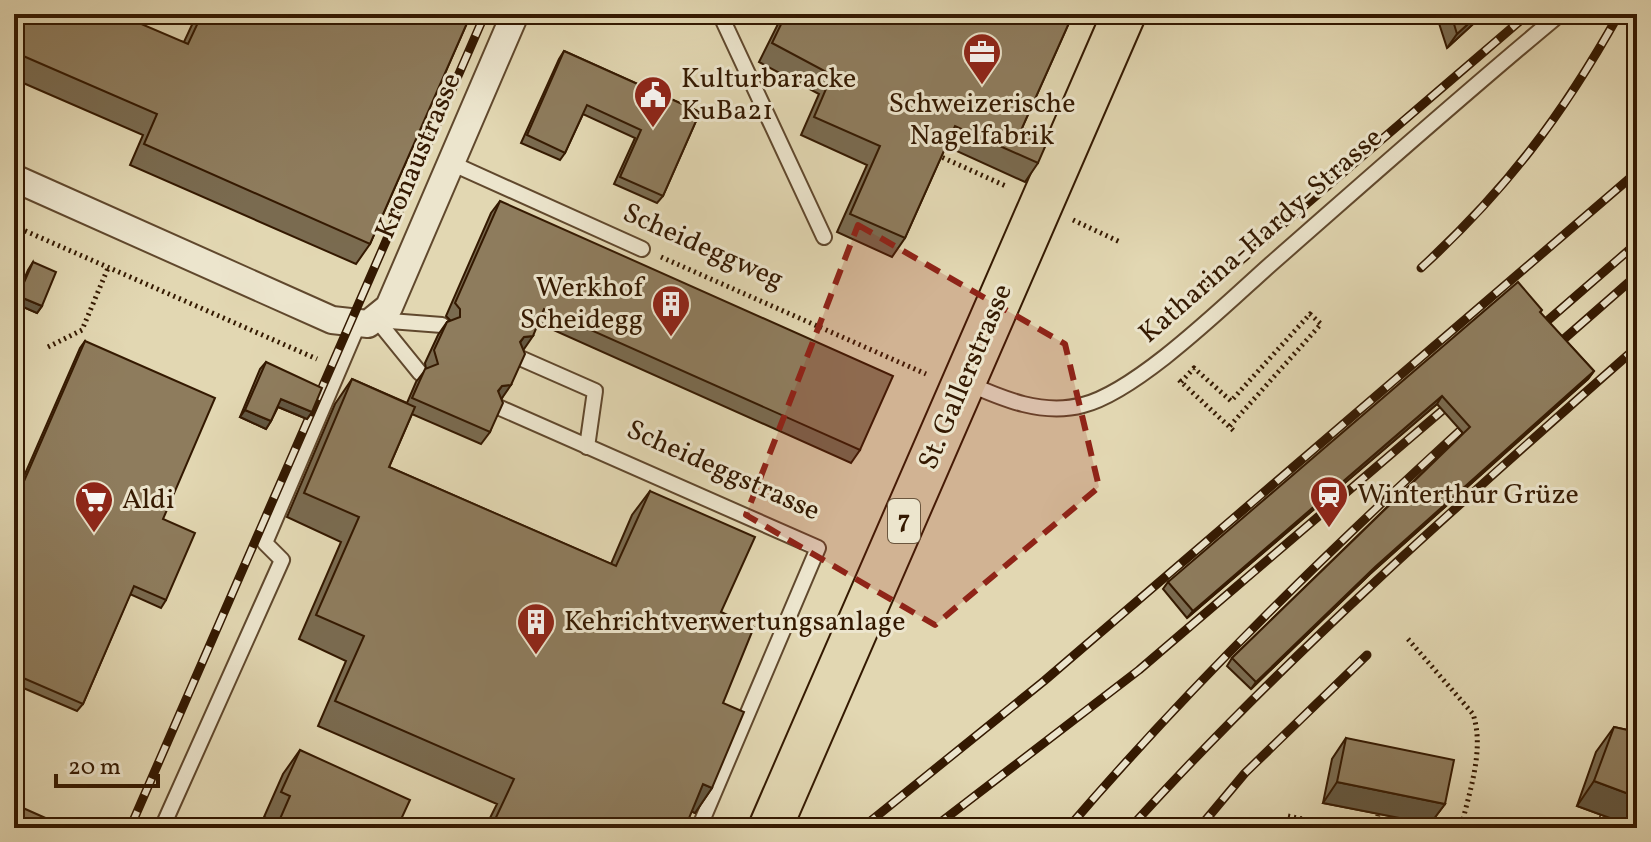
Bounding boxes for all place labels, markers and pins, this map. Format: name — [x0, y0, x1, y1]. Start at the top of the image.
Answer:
office icon: Schweizerische Nagelfabrik — [961, 31, 1003, 86]
place label: Kulturbaracke KuBa21 — [681, 60, 856, 131]
public building icon: Kulturbaracke KuBa21 — [632, 74, 674, 129]
place label: Schweizerische Nagelfabrik — [888, 85, 1076, 156]
place label: Werkhof Scheidegg — [520, 269, 645, 340]
building icon: Werkhof Scheidegg — [650, 283, 692, 338]
station icon: Winterthur Grüze — [1308, 474, 1350, 529]
place label: Winterthur Grüze — [1357, 476, 1579, 515]
supermarket icon: Aldi — [73, 479, 115, 534]
place label: Aldi — [122, 481, 174, 520]
building icon: Kehrichtverwertungsanlage — [515, 601, 557, 656]
place label: Kehrichtverwertungsanlage — [564, 603, 905, 642]

